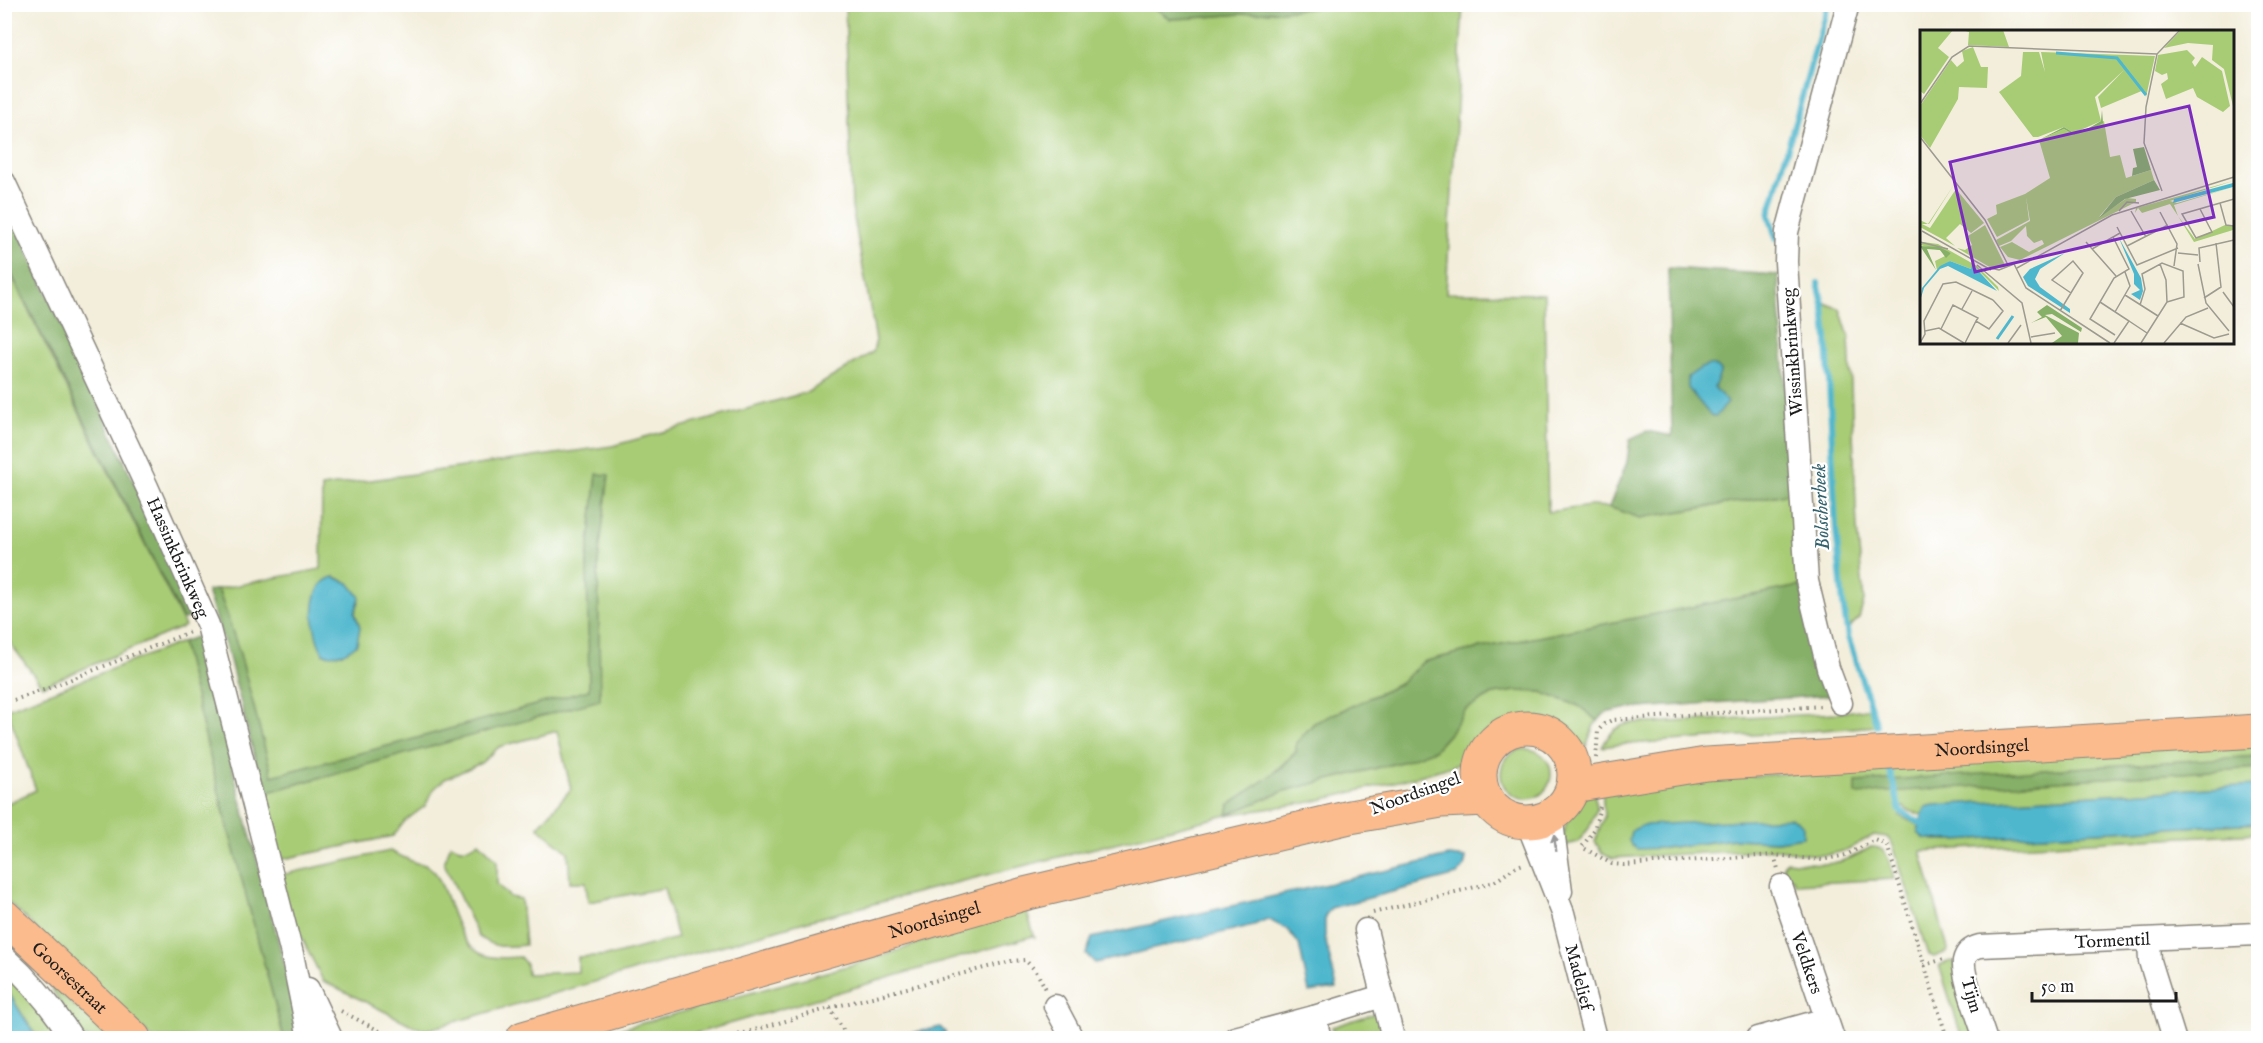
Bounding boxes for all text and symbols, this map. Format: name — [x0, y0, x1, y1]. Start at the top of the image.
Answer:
inset map — [1920, 30, 2233, 344]
street label: Wissinkbrinkweg — [1778, 287, 1809, 417]
water label: Bolscherbeek — [1807, 463, 1836, 551]
street label: Hassinkbrinkweg — [140, 494, 214, 622]
street label: Noordsingel — [1934, 735, 2030, 763]
street label: Noordsingel — [1367, 767, 1464, 821]
one-way arrow — [1551, 834, 1560, 853]
street label: Noordsingel — [886, 897, 983, 945]
street label: Veldkers — [1784, 928, 1827, 997]
street label: Tormentil — [2074, 929, 2151, 955]
street label: Goorsestraat — [26, 938, 111, 1020]
street label: Madelief — [1558, 942, 1598, 1016]
scale bar — [2032, 965, 2176, 1003]
street label: Tijm — [1955, 975, 1987, 1016]
text: 50 m — [2041, 976, 2074, 999]

